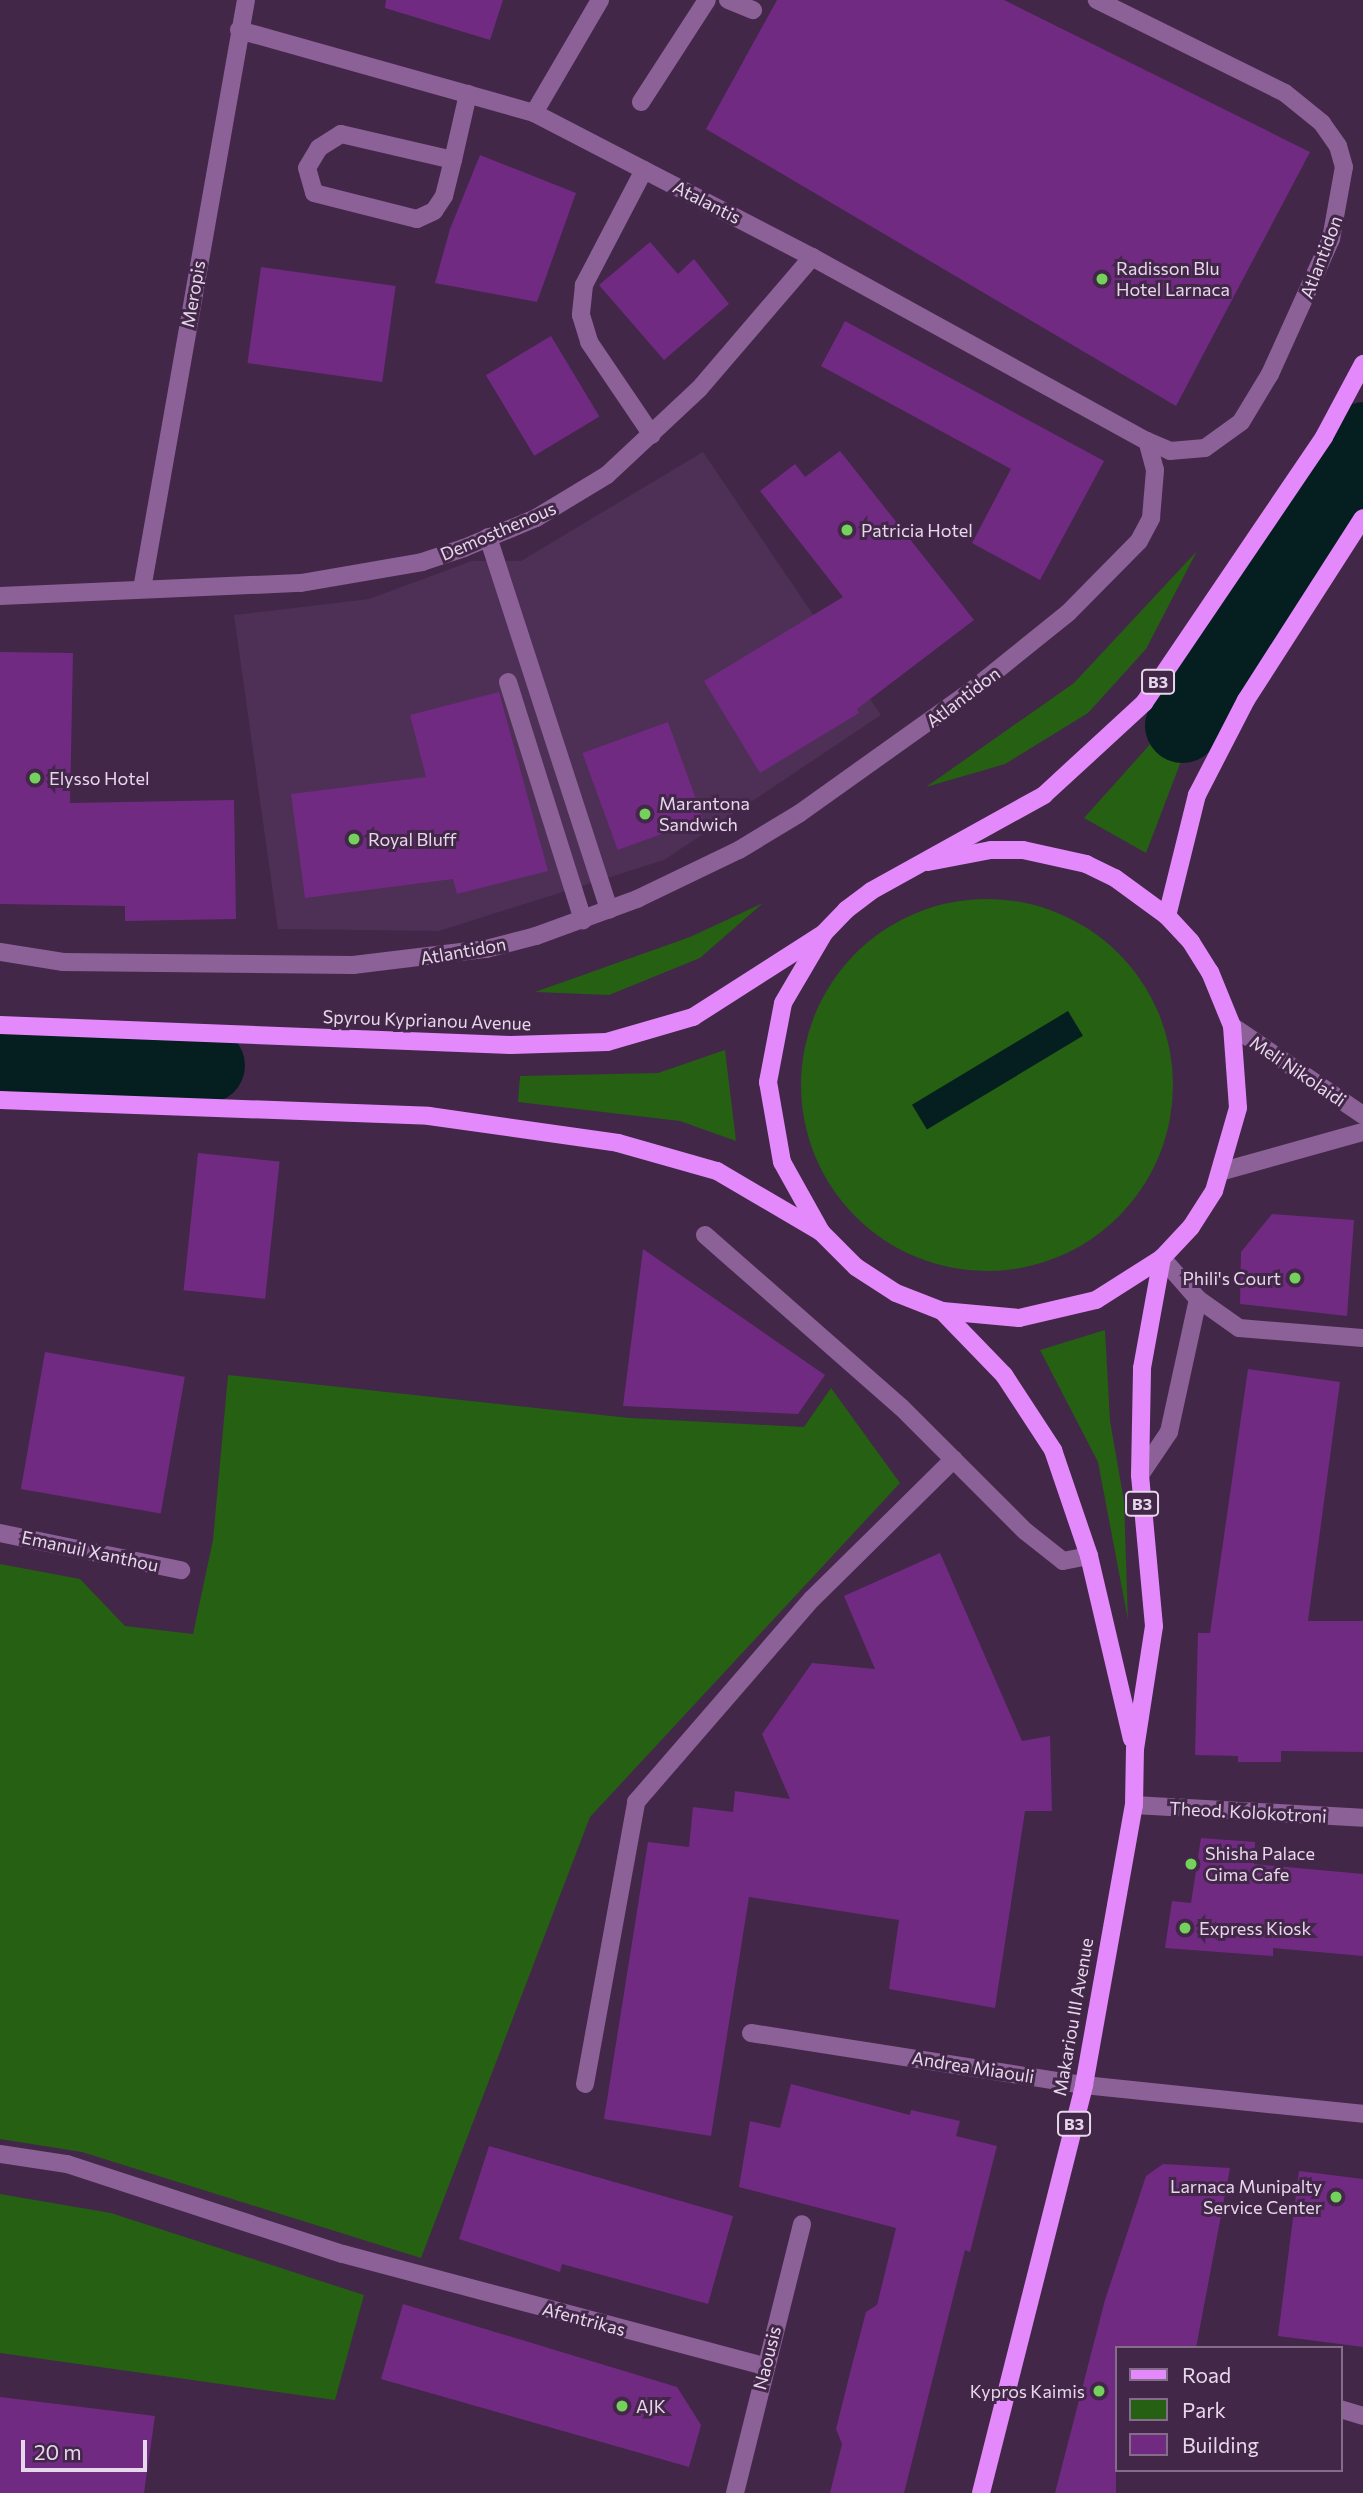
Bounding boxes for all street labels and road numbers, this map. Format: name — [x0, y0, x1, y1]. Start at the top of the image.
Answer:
street label: Atalantis — [670, 176, 744, 228]
street label: Atlantidon — [1295, 213, 1347, 301]
street label: Meropis — [176, 259, 210, 329]
street label: Demosthenous — [437, 497, 559, 565]
street label: Atlantidon — [922, 662, 1004, 732]
road number: B3 — [1140, 670, 1176, 694]
street label: Atlantidon — [418, 933, 508, 969]
street label: Spyrou Kyprianou Avenue — [322, 1006, 532, 1034]
street label: Meli Nikolaidi — [1246, 1031, 1350, 1111]
road number: B3 — [1124, 1492, 1160, 1516]
street label: Emanuil Xanthou — [20, 1526, 160, 1576]
street label: Theod. Kolokotroni — [1169, 1797, 1327, 1827]
street label: Makariou III Avenue — [1048, 1936, 1098, 2098]
street label: Andrea Miaouli — [910, 2047, 1036, 2087]
road number: B3 — [1056, 2112, 1092, 2136]
street label: Afentrikas — [540, 2298, 628, 2340]
street label: Naousis — [749, 2324, 785, 2392]

